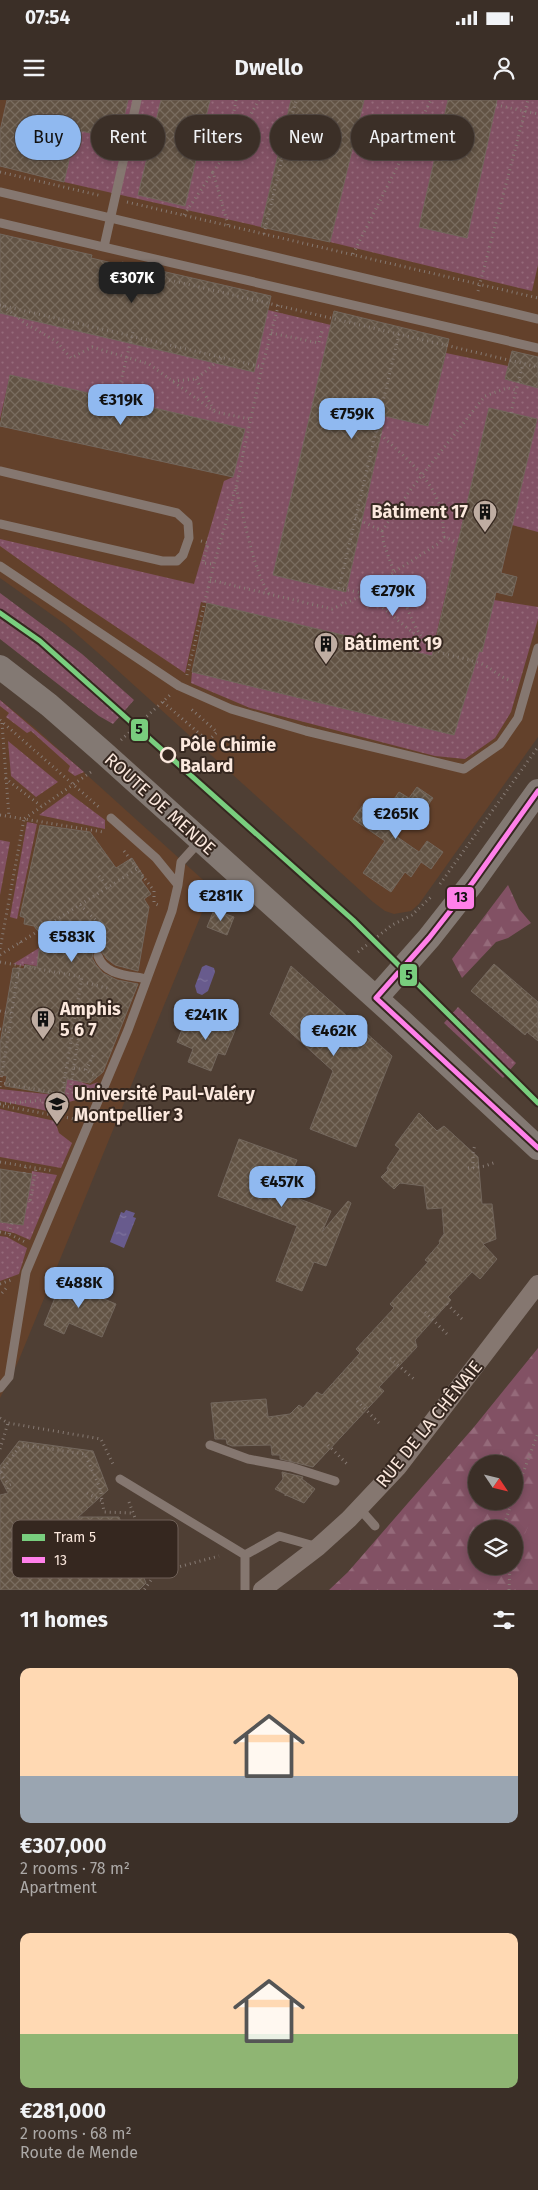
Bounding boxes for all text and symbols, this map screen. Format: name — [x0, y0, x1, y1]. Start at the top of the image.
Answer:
text: 07:54 — [25, 6, 70, 29]
icon: menu — [20, 54, 48, 82]
text: Dwello — [235, 54, 303, 81]
icon: person — [490, 54, 518, 82]
chip: Buy — [15, 115, 81, 160]
chip: Rent — [91, 115, 165, 160]
chip: Filters — [175, 115, 260, 160]
chip: New — [270, 115, 341, 160]
chip: Apartment — [351, 115, 474, 160]
pin: €307K — [97, 262, 167, 304]
text: €307K — [110, 268, 154, 287]
pin: €319K — [86, 384, 156, 426]
text: €319K — [99, 390, 143, 409]
pin: €759K — [317, 398, 387, 440]
text: €759K — [330, 404, 374, 423]
building icon: Bâtiment 17 — [472, 499, 498, 533]
place label: Bâtiment 17 — [371, 501, 469, 523]
pin: €279K — [358, 574, 428, 617]
text: €279K — [371, 581, 415, 600]
building icon: Bâtiment 19 — [313, 631, 339, 665]
place label: Bâtiment 19 — [344, 633, 442, 655]
line badge: 5 — [130, 718, 149, 742]
text: 5 — [135, 721, 143, 738]
place label: Pôle Chimie Balard — [180, 734, 276, 777]
marker: Pôle Chimie Balard — [160, 747, 176, 763]
street label: ROUTE DE MENDE — [100, 748, 220, 860]
pin: €265K — [361, 798, 431, 840]
text: €265K — [373, 804, 419, 823]
pin: €281K — [186, 880, 256, 922]
text: €281K — [199, 886, 243, 905]
line badge: 13 — [446, 886, 475, 910]
text: 13 — [454, 889, 468, 906]
pin: €583K — [37, 920, 107, 963]
text: €583K — [49, 927, 95, 946]
line badge: 5 — [399, 963, 418, 987]
text: 5 — [405, 967, 413, 984]
place label: Amphis 5 6 7 — [59, 998, 121, 1041]
pin: €241K — [171, 998, 241, 1041]
text: €241K — [185, 1005, 227, 1024]
building icon: Amphis 5 6 7 — [30, 1006, 56, 1040]
pin: €462K — [299, 1014, 369, 1057]
text: €462K — [311, 1021, 357, 1040]
place label: Université Paul-Valéry Montpellier 3 — [74, 1083, 256, 1126]
school or university icon: Université Paul-Valéry Montpellier 3 — [44, 1091, 70, 1125]
pin: €457K — [247, 1166, 317, 1208]
text: €457K — [260, 1172, 304, 1191]
pin: €488K — [44, 1266, 114, 1309]
text: €488K — [56, 1273, 102, 1292]
street label: RUE DE LA CHÊNAIE — [371, 1356, 487, 1492]
north arrow — [468, 1455, 522, 1510]
map controls — [468, 1455, 523, 1575]
legend — [12, 1520, 178, 1578]
button: layers — [468, 1520, 523, 1575]
text: Tram 5 — [54, 1529, 96, 1546]
text: 13 — [54, 1552, 67, 1569]
icon: filters — [490, 1606, 518, 1634]
text: 11 homes — [20, 1607, 108, 1633]
icon: home — [224, 1701, 314, 1791]
text: €307,000 — [20, 1833, 107, 1859]
text: 2 rooms · 78 m² — [20, 1859, 130, 1878]
text: Apartment — [20, 1878, 97, 1897]
icon: home — [224, 1966, 314, 2056]
text: €281,000 — [20, 2098, 106, 2124]
text: 2 rooms · 68 m² — [20, 2124, 132, 2143]
text: Route de Mende — [20, 2143, 138, 2162]

